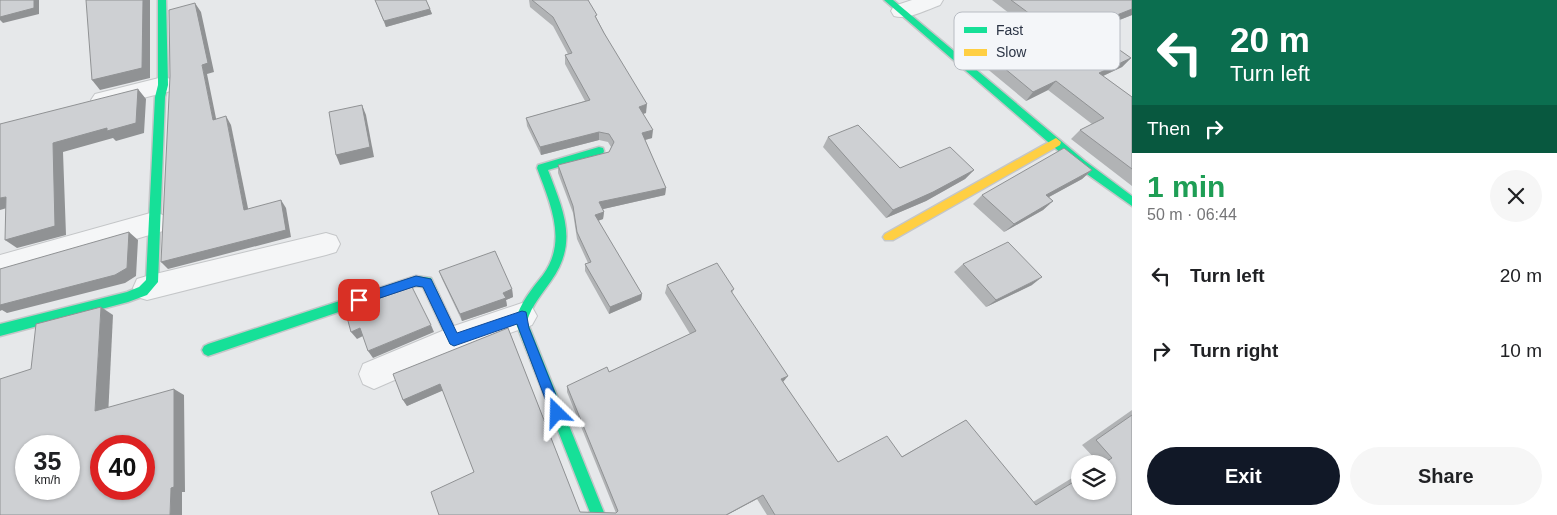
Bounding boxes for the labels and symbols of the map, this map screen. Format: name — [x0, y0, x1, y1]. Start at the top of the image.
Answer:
legend — [954, 12, 1120, 70]
text: Fast — [996, 22, 1023, 38]
text: Slow — [996, 44, 1027, 60]
pin — [338, 279, 380, 321]
position arrow — [530, 386, 582, 438]
speed limit sign: 40 — [90, 435, 155, 500]

